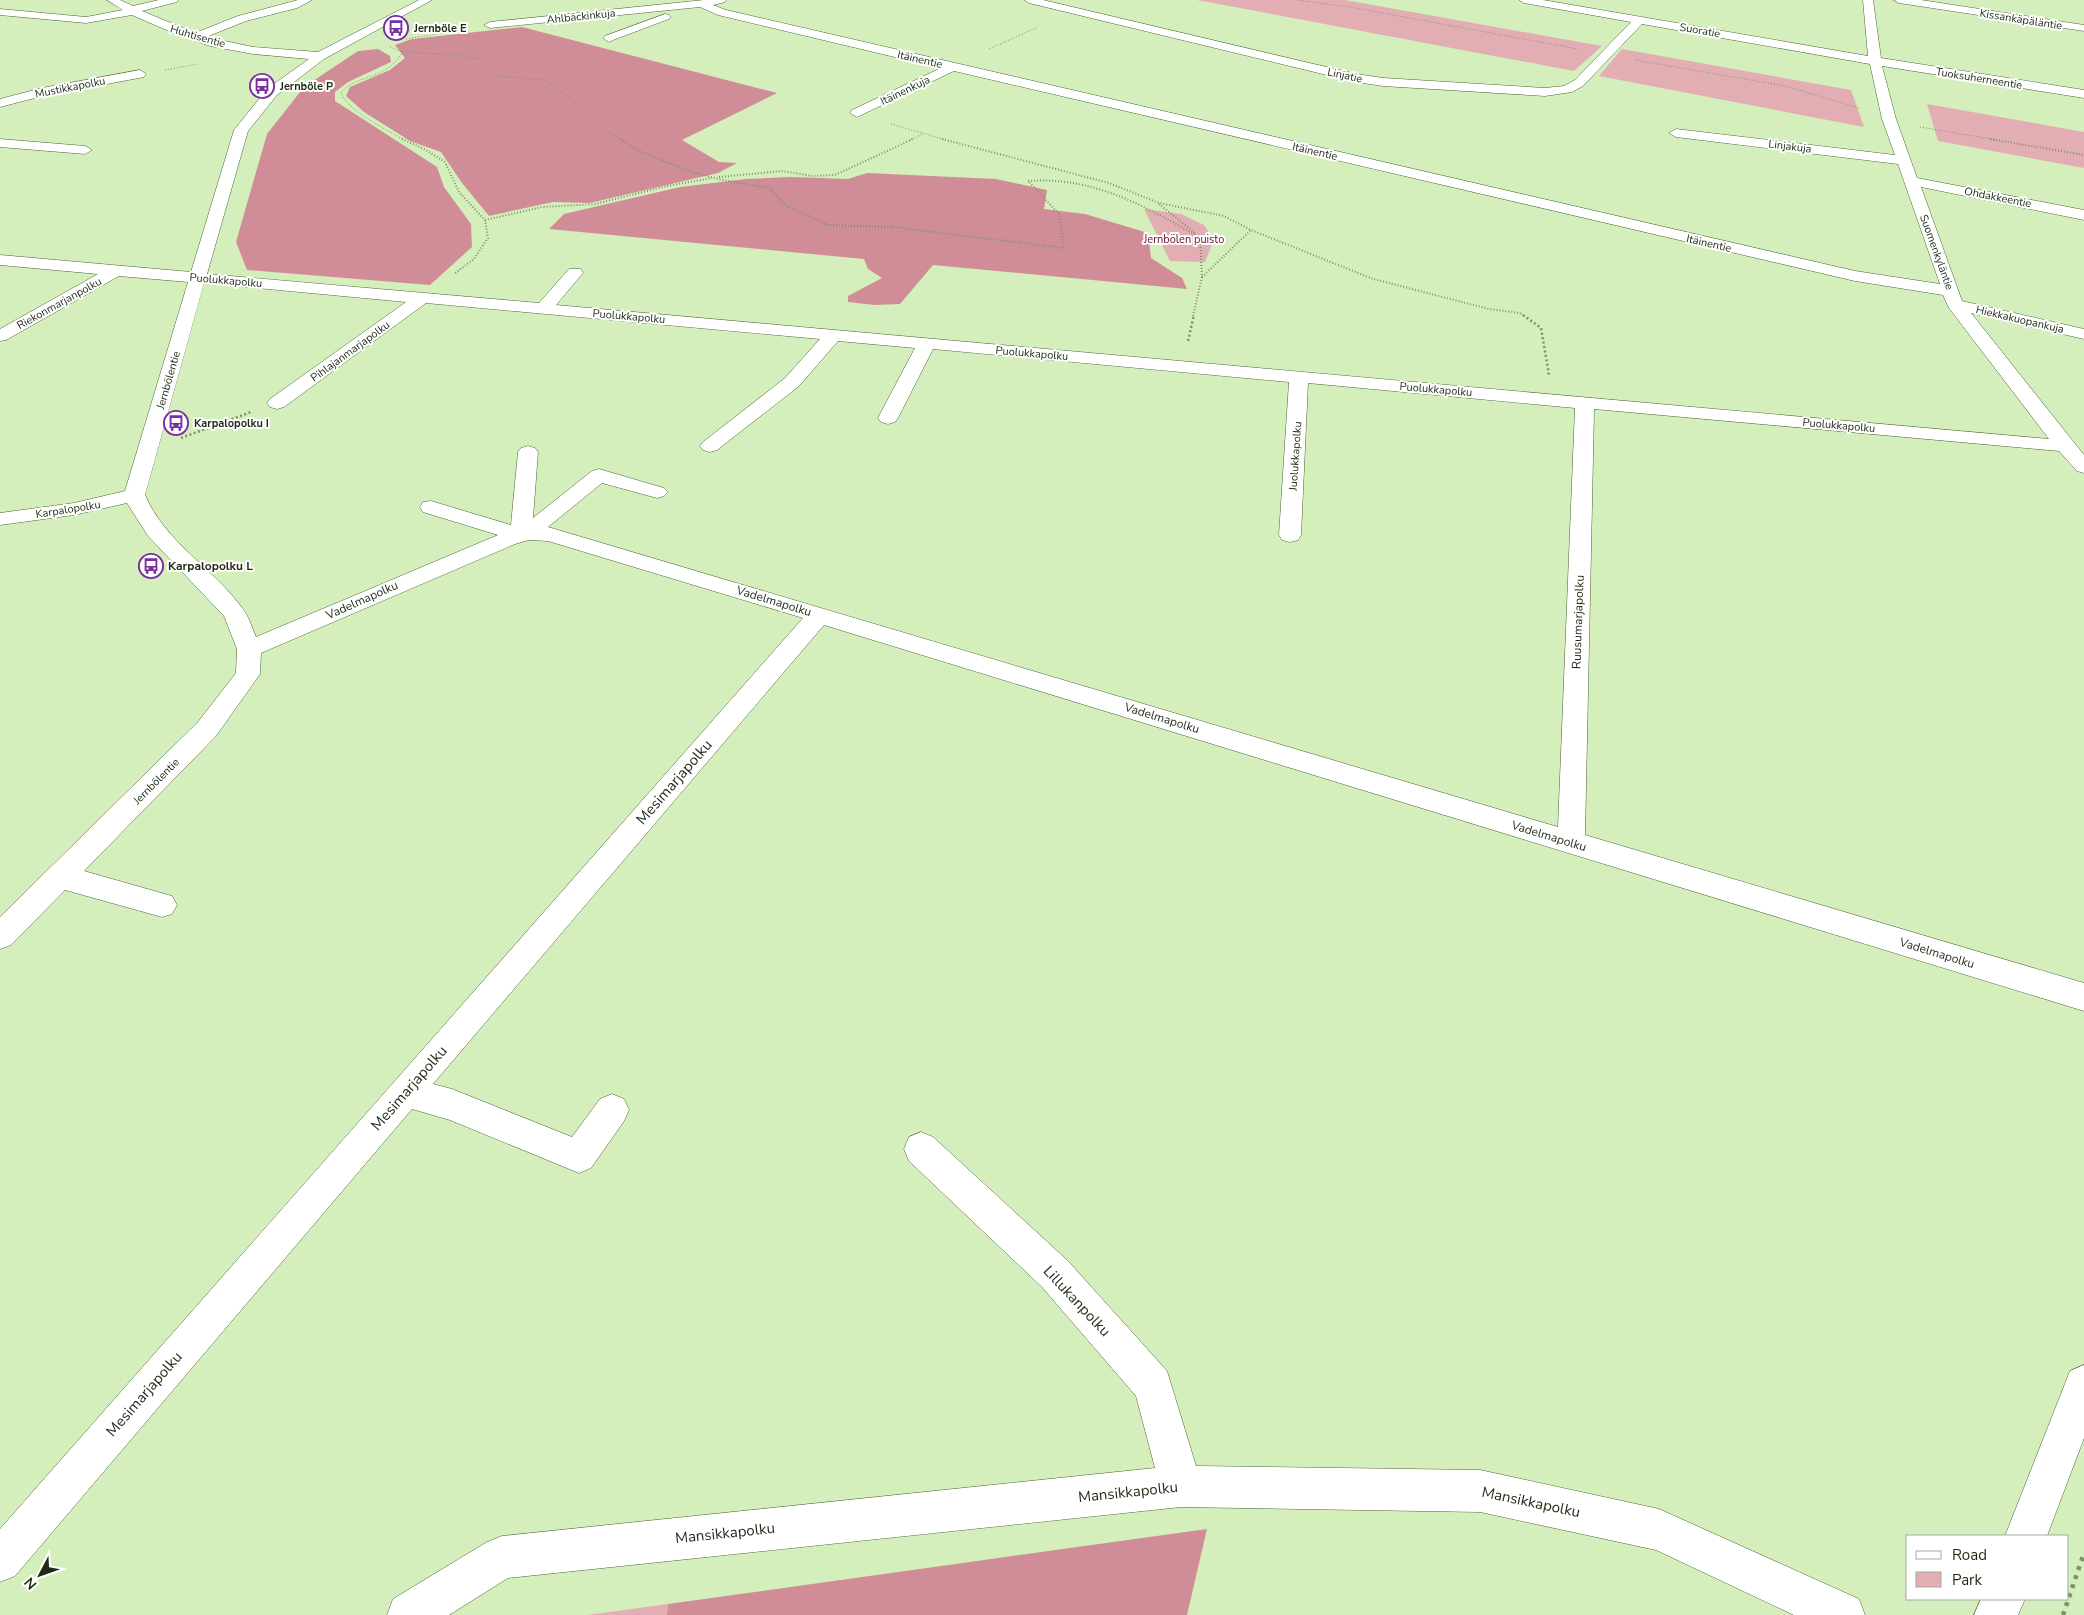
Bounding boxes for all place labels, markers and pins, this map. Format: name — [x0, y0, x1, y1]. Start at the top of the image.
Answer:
bus stop icon: Jernböle E — [383, 15, 409, 41]
place label: Jernböle E — [413, 21, 467, 36]
bus stop icon: Jernböle P — [249, 73, 275, 99]
place label: Jernböle P — [279, 79, 333, 94]
bus stop icon: Karpalopolku I — [163, 410, 189, 436]
place label: Karpalopolku I — [194, 416, 269, 431]
bus stop icon: Karpalopolku L — [138, 553, 164, 579]
place label: Karpalopolku L — [168, 558, 253, 574]

